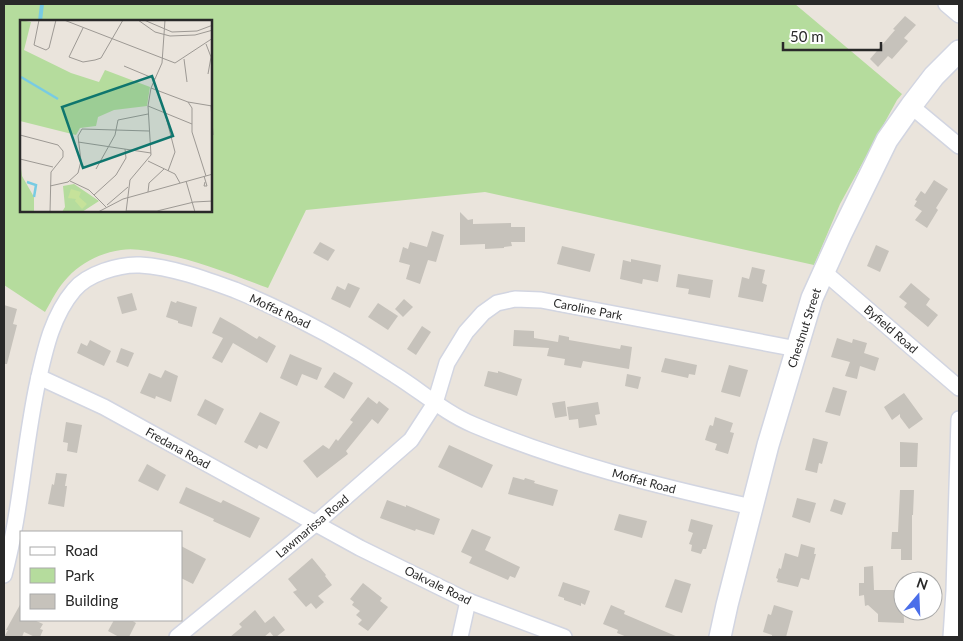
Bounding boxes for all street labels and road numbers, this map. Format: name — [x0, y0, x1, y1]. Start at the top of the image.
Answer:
street label: Chestnut Street — [784, 286, 824, 370]
street label: Moffat Road — [247, 290, 313, 332]
street label: Caroline Park — [552, 295, 625, 323]
street label: Byfield Road — [861, 302, 921, 356]
street label: Fredana Road — [143, 424, 213, 472]
street label: Moffat Road — [610, 465, 678, 497]
street label: Lawmarissa Road — [272, 491, 352, 561]
street label: Oakvale Road — [402, 562, 474, 608]

